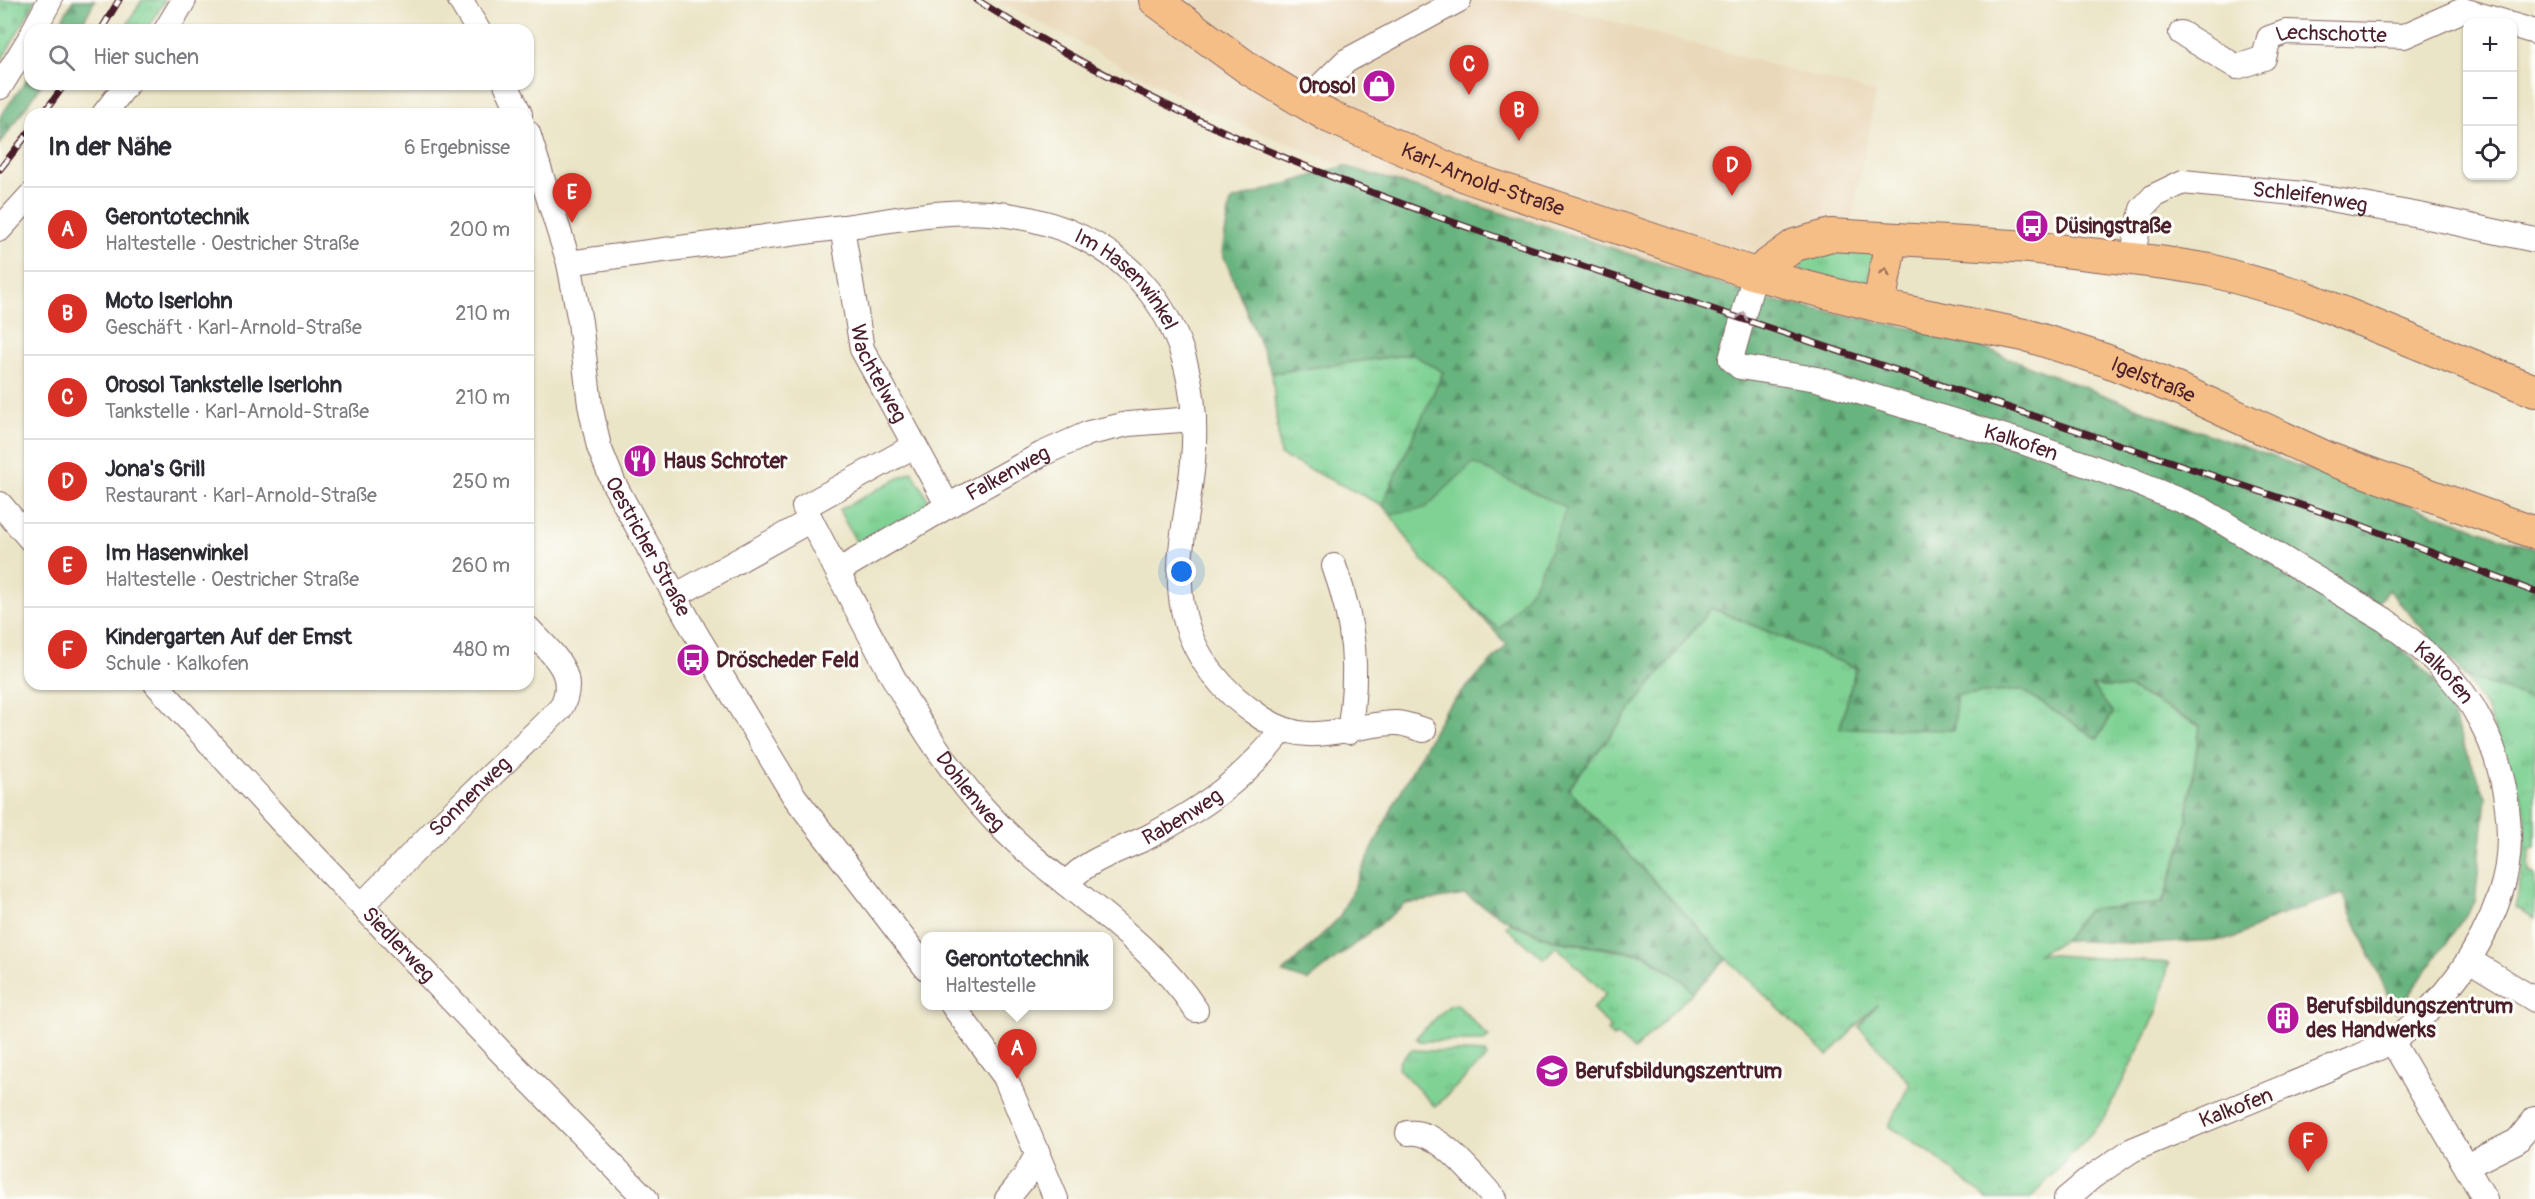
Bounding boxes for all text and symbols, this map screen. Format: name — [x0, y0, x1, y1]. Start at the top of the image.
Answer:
map controls — [2463, 18, 2517, 180]
button: + — [2463, 18, 2517, 72]
street label: Lechschotte — [2272, 19, 2388, 49]
search box — [24, 24, 534, 90]
icon: search — [45, 41, 78, 74]
text: Hier suchen — [93, 43, 199, 71]
pin: C — [1450, 46, 1488, 95]
shop icon: Orosol — [1361, 68, 1397, 104]
button: − — [2463, 72, 2517, 126]
place label: Orosol — [1299, 73, 1356, 100]
pin: B — [1500, 92, 1538, 141]
button: locate — [2463, 126, 2517, 180]
text: In der Nähe — [48, 131, 171, 163]
text: 6 Ergebnisse — [404, 135, 510, 160]
street label: Karl-Arnold-Straße — [1397, 136, 1569, 223]
pin: D — [1712, 146, 1752, 196]
pin: E — [552, 174, 592, 223]
street label: Schleifenweg — [2251, 176, 2370, 219]
text: Gerontotechnik — [105, 203, 249, 231]
bus stop icon: Düsingstraße — [2014, 208, 2050, 244]
place label: Düsingstraße — [2055, 213, 2172, 240]
text: A — [61, 217, 74, 242]
text: 200 m — [449, 217, 510, 242]
street label: Im Hasenwinkel — [1070, 222, 1184, 334]
text: Haltestelle · Oestricher Straße — [105, 231, 359, 256]
one-way arrow — [1878, 268, 1891, 278]
text: Moto Iserlohn — [105, 287, 233, 315]
text: B — [62, 301, 73, 326]
text: 210 m — [455, 301, 510, 326]
one-way arrow — [1736, 311, 1748, 322]
text: Geschäft · Karl-Arnold-Straße — [105, 315, 362, 340]
street label: Wachtelweg — [845, 322, 913, 427]
street label: Igelstraße — [2107, 350, 2200, 409]
text: Orosol Tankstelle Iserlohn — [105, 371, 342, 399]
text: C — [61, 385, 74, 410]
text: 210 m — [455, 385, 510, 410]
text: Tankstelle · Karl-Arnold-Straße — [105, 399, 369, 424]
street label: Kalkofen — [1981, 418, 2062, 467]
street label: Falkenweg — [961, 439, 1054, 507]
restaurant icon: Haus Schroter — [622, 443, 658, 479]
place label: Haus Schroter — [663, 448, 788, 475]
text: Jona's Grill — [105, 455, 206, 483]
text: D — [61, 469, 74, 494]
text: 250 m — [452, 469, 510, 494]
street label: Oestricher Straße — [599, 472, 698, 622]
text: Restaurant · Karl-Arnold-Straße — [105, 483, 377, 508]
text: Im Hasenwinkel — [105, 539, 249, 567]
text: E — [62, 553, 73, 578]
text: 260 m — [451, 553, 510, 578]
your location — [1167, 557, 1196, 586]
text: Haltestelle · Oestricher Straße — [105, 567, 359, 592]
text: Kindergarten Auf der Emst — [105, 623, 352, 651]
street label: Kalkofen — [2408, 635, 2480, 709]
text: F — [61, 637, 74, 662]
text: 480 m — [453, 637, 510, 662]
bus stop icon: Dröscheder Feld — [675, 642, 711, 678]
place label: Dröscheder Feld — [716, 647, 859, 674]
text: Schule · Kalkofen — [105, 651, 249, 676]
street label: Dohlenweg — [930, 746, 1011, 837]
street label: Sonnenweg — [423, 750, 516, 842]
street label: Rabenweg — [1137, 782, 1228, 851]
street label: Siedlerweg — [356, 901, 441, 988]
popup — [921, 932, 1113, 1010]
text: Gerontotechnik — [945, 945, 1089, 973]
text: Haltestelle — [945, 973, 1036, 998]
place label: Berufsbildungszentrum des Handwerks — [2306, 993, 2513, 1044]
building icon: Berufsbildungszentrum des Handwerks — [2265, 1000, 2301, 1036]
pin: A — [998, 1030, 1036, 1079]
school or university icon: Berufsbildungszentrum — [1534, 1053, 1570, 1089]
place label: Berufsbildungszentrum — [1575, 1058, 1782, 1085]
street label: Kalkofen — [2195, 1082, 2277, 1134]
pin: F — [2288, 1122, 2328, 1172]

